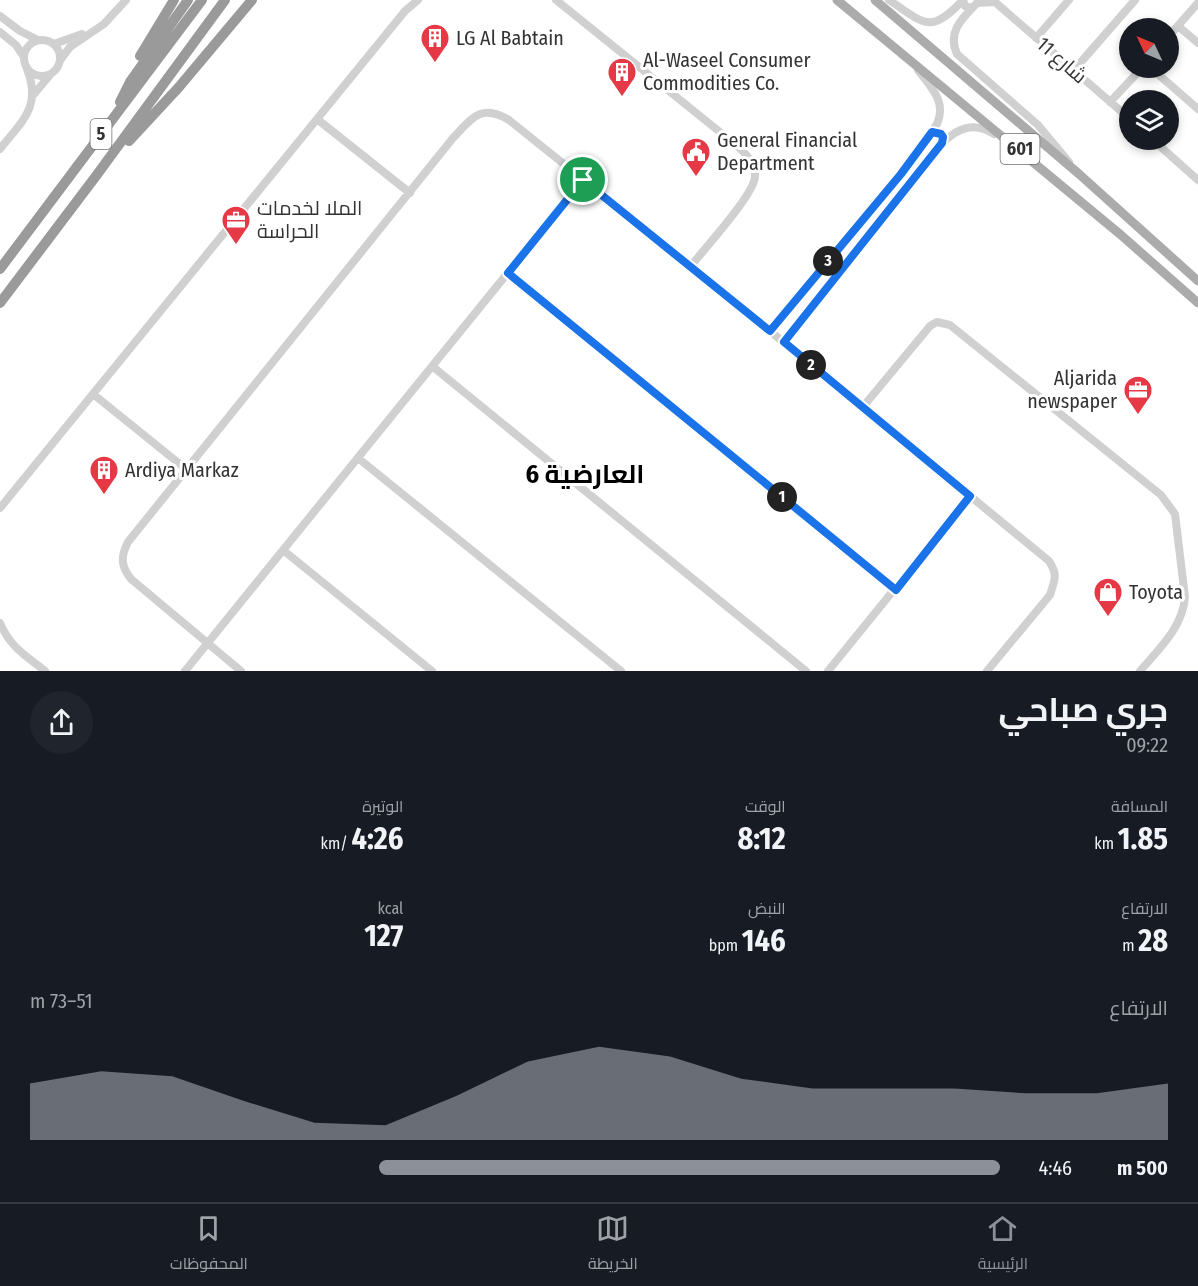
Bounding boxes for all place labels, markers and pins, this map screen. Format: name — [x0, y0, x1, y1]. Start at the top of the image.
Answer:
building icon: LG Al Babtain — [419, 22, 451, 64]
place label: LG Al Babtain — [456, 26, 564, 50]
place label: Al-Waseel Consumer Commodities Co. — [643, 48, 810, 95]
building icon: Al-Waseel Consumer Commodities Co. — [606, 56, 638, 98]
place label: General Financial Department — [717, 128, 857, 175]
public building icon: General Financial Department — [680, 136, 712, 178]
pin — [557, 154, 608, 205]
place label: الملا لخدمات الحراسة — [257, 196, 362, 243]
office icon: الملا لخدمات الحراسة — [220, 204, 252, 246]
pin: 3 — [813, 246, 843, 276]
pin: 2 — [796, 350, 826, 380]
place label: Aljarida newspaper — [1027, 366, 1117, 413]
office icon: Aljarida newspaper — [1122, 374, 1154, 416]
building icon: Ardiya Markaz — [88, 454, 120, 496]
place label: Ardiya Markaz — [125, 458, 239, 482]
pin: 1 — [767, 482, 797, 512]
shop icon: Toyota — [1092, 576, 1124, 618]
place label: Toyota — [1129, 580, 1183, 604]

